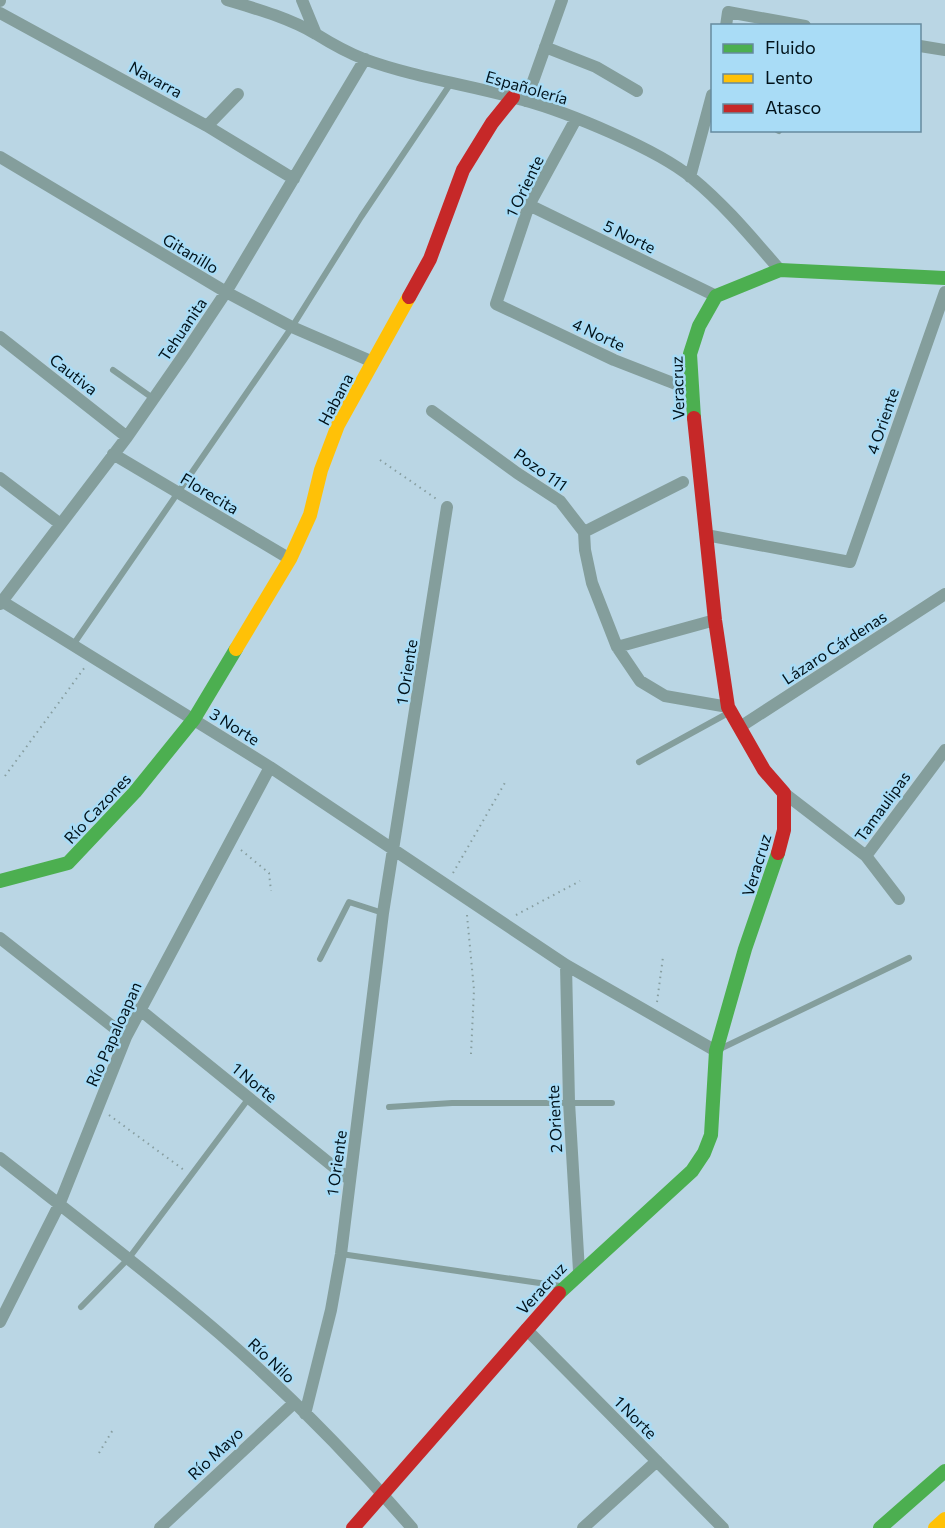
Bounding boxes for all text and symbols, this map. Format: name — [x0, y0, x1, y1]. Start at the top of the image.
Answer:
legend — [711, 24, 921, 132]
text: Fluido — [765, 36, 816, 58]
street label: Navarra — [126, 57, 186, 101]
street label: Españolería — [484, 66, 570, 108]
text: Lento — [765, 66, 813, 88]
text: Atasco — [765, 96, 821, 118]
street label: 1 Oriente — [501, 152, 547, 220]
street label: 5 Norte — [601, 215, 659, 257]
street label: Gitanillo — [160, 229, 222, 277]
street label: Tehuanita — [154, 294, 210, 364]
street label: 4 Norte — [570, 314, 628, 354]
street label: Cautiva — [46, 349, 102, 399]
street label: Veracruz — [666, 356, 688, 420]
street label: Habana — [314, 370, 356, 428]
street label: 4 Oriente — [862, 385, 902, 457]
street label: Pozo 111 — [511, 444, 571, 494]
street label: Florecita — [178, 468, 242, 518]
street label: Lázaro Cárdenas — [778, 606, 890, 688]
street label: 1 Oriente — [391, 638, 421, 706]
street label: 3 Norte — [207, 703, 263, 749]
street label: Tamaulipas — [850, 767, 914, 845]
street label: Río Cazones — [60, 769, 134, 847]
street label: Veracruz — [738, 832, 774, 898]
street label: Río Papaloapan — [81, 979, 145, 1089]
street label: 1 Norte — [228, 1058, 282, 1106]
street label: 2 Oriente — [543, 1085, 565, 1153]
street label: 1 Oriente — [322, 1129, 350, 1197]
street label: Veracruz — [512, 1258, 570, 1318]
street label: Río Nilo — [245, 1334, 299, 1386]
street label: 1 Norte — [611, 1392, 661, 1442]
street label: Río Mayo — [184, 1423, 246, 1483]

